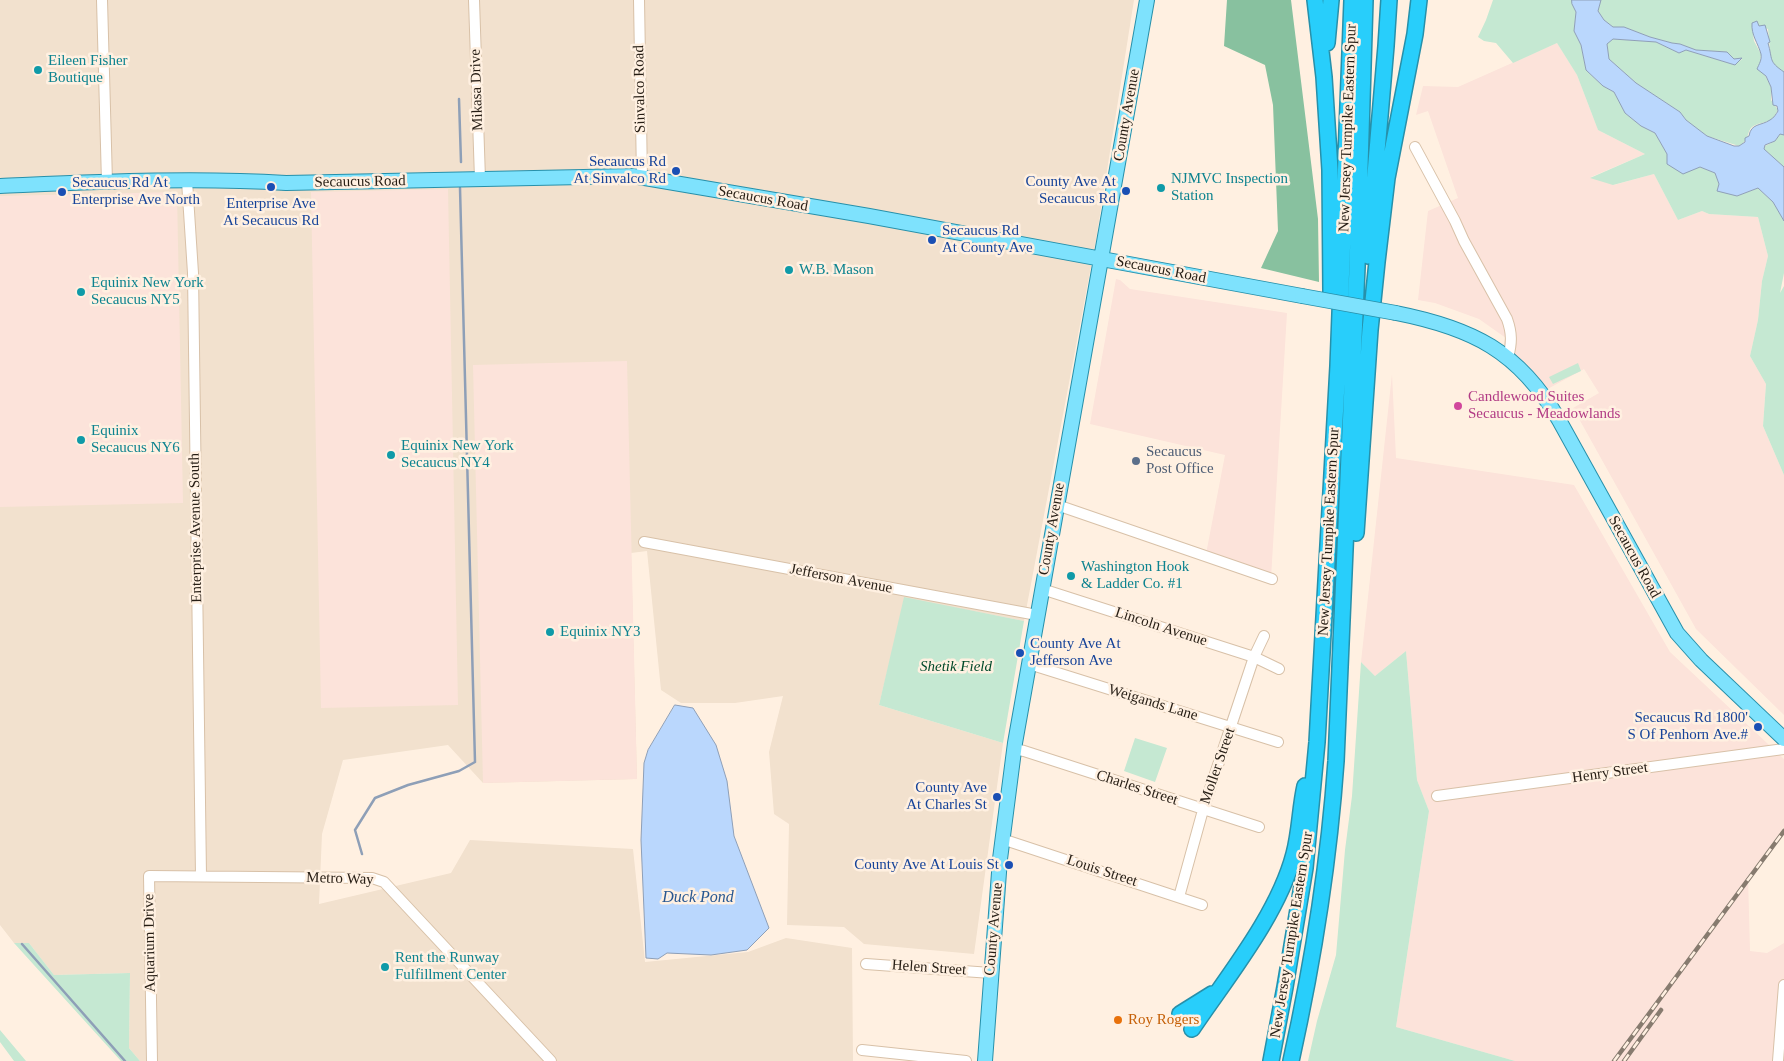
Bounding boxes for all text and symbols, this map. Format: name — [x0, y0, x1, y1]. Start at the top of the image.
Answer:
street label: New Jersey Turnpike Eastern Spur — [1335, 23, 1361, 233]
street label: Sinvalco Road — [630, 45, 650, 133]
street label: Mikasa Drive — [467, 49, 487, 131]
place label: Eileen Fisher Boutique — [48, 52, 128, 87]
marker: Eileen Fisher Boutique — [32, 64, 44, 76]
street label: County Avenue — [1110, 67, 1144, 163]
place label: Secaucus Rd At Sinvalco Rd — [574, 153, 666, 188]
marker: Secaucus Rd At Sinvalco Rd — [670, 165, 682, 177]
place label: NJMVC Inspection Station — [1171, 170, 1288, 205]
street label: Secaucus Road — [314, 172, 406, 192]
place label: County Ave At Secaucus Rd — [1025, 173, 1116, 208]
place label: Secaucus Rd At Enterprise Ave North — [72, 174, 200, 209]
marker: Enterprise Ave At Secaucus Rd — [265, 181, 277, 193]
street label: Secaucus Road — [717, 182, 809, 216]
marker: NJMVC Inspection Station — [1155, 182, 1167, 194]
marker: County Ave At Secaucus Rd — [1120, 185, 1132, 197]
marker: Secaucus Rd At Enterprise Ave North — [56, 186, 68, 198]
place label: Enterprise Ave At Secaucus Rd — [223, 195, 319, 230]
place label: Secaucus Rd At County Ave — [942, 222, 1033, 257]
marker: Secaucus Rd At County Ave — [926, 234, 938, 246]
street label: Secaucus Road — [1115, 252, 1207, 288]
place label: W.B. Mason — [799, 261, 874, 279]
marker: W.B. Mason — [783, 264, 795, 276]
place label: Equinix New York Secaucus NY5 — [91, 274, 204, 309]
marker: Equinix New York Secaucus NY5 — [75, 286, 87, 298]
place label: Candlewood Suites Secaucus - Meadowlands — [1468, 388, 1620, 423]
marker: Candlewood Suites Secaucus - Meadowlands — [1452, 400, 1464, 412]
place label: Equinix Secaucus NY6 — [91, 422, 180, 457]
street label: New Jersey Turnpike Eastern Spur — [1315, 427, 1343, 637]
marker: Equinix Secaucus NY6 — [75, 434, 87, 446]
place label: Equinix New York Secaucus NY4 — [401, 437, 514, 472]
place label: Secaucus Post Office — [1146, 443, 1214, 478]
marker: Equinix New York Secaucus NY4 — [385, 449, 397, 461]
street label: Enterprise Avenue South — [186, 453, 206, 603]
marker: Secaucus Post Office — [1130, 455, 1142, 467]
street label: County Avenue — [1035, 481, 1069, 577]
street label: Secaucus Road — [1604, 513, 1664, 601]
place label: Washington Hook & Ladder Co. #1 — [1081, 558, 1189, 593]
street label: Jefferson Avenue — [788, 560, 894, 598]
marker: Washington Hook & Ladder Co. #1 — [1065, 570, 1077, 582]
street label: Lincoln Avenue — [1113, 604, 1209, 650]
place label: Equinix NY3 — [560, 623, 640, 641]
marker: Equinix NY3 — [544, 626, 556, 638]
place label: County Ave At Jefferson Ave — [1030, 635, 1121, 670]
marker: County Ave At Jefferson Ave — [1014, 647, 1026, 659]
park label: Shetik Field — [920, 658, 992, 676]
street label: Weigands Lane — [1106, 681, 1200, 725]
place label: Secaucus Rd 1800' S Of Penhorn Ave.# — [1627, 709, 1748, 744]
marker: Secaucus Rd 1800' S Of Penhorn Ave.# — [1752, 721, 1764, 733]
street label: Moller Street — [1197, 725, 1239, 807]
street label: Henry Street — [1571, 759, 1649, 787]
street label: Charles Street — [1094, 766, 1180, 810]
place label: County Ave At Charles St — [906, 779, 987, 814]
marker: County Ave At Charles St — [991, 791, 1003, 803]
street label: New Jersey Turnpike Eastern Spur — [1267, 831, 1317, 1039]
street label: Louis Street — [1065, 851, 1139, 891]
place label: County Ave At Louis St — [854, 856, 999, 874]
marker: County Ave At Louis St — [1003, 859, 1015, 871]
street label: Metro Way — [306, 869, 374, 889]
street label: County Avenue — [981, 882, 1007, 976]
water label: Duck Pond — [662, 888, 734, 908]
street label: Aquarium Drive — [140, 893, 160, 993]
place label: Rent the Runway Fulfillment Center — [395, 949, 506, 984]
street label: Helen Street — [891, 956, 967, 980]
marker: Rent the Runway Fulfillment Center — [379, 961, 391, 973]
place label: Roy Rogers — [1128, 1011, 1199, 1029]
marker: Roy Rogers — [1112, 1014, 1124, 1026]

